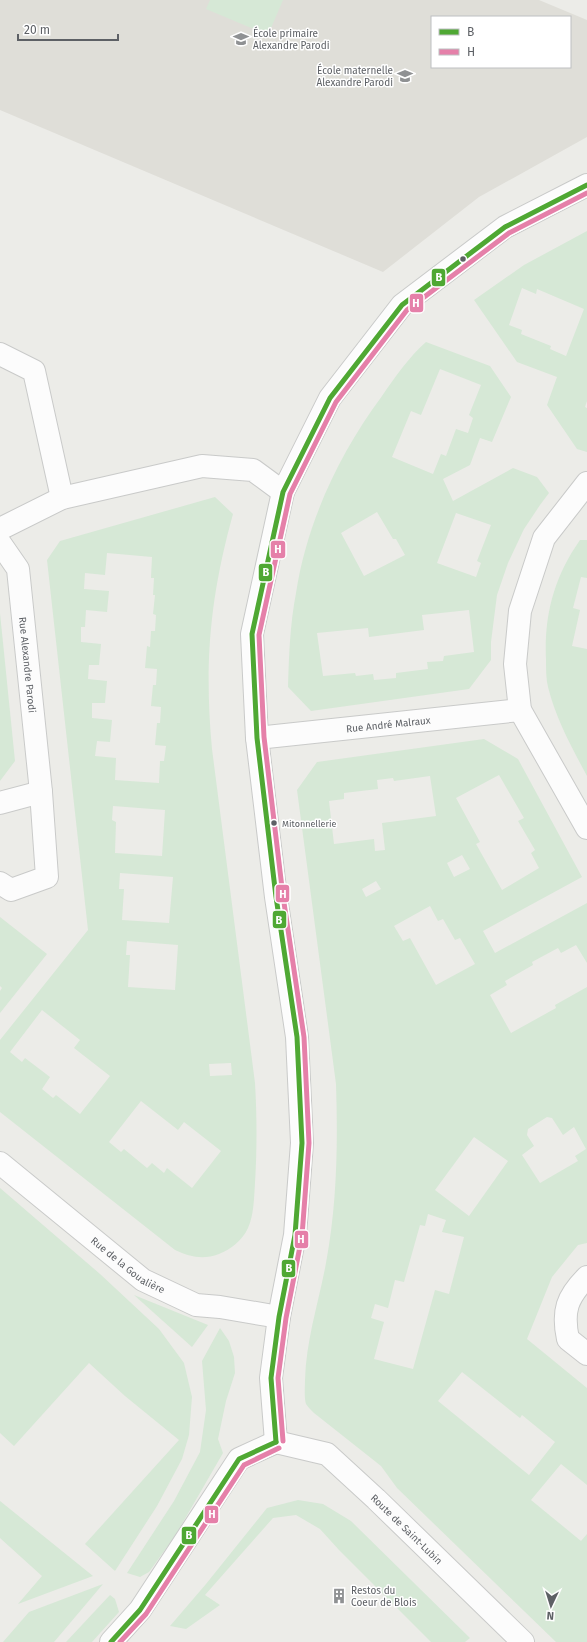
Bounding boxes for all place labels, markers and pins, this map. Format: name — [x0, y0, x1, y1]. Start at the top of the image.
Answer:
place label: École primaire Alexandre Parodi — [253, 26, 330, 52]
school or university icon: École primaire Alexandre Parodi — [232, 30, 250, 48]
place label: École maternelle Alexandre Parodi — [316, 63, 393, 89]
school or university icon: École maternelle Alexandre Parodi — [396, 67, 414, 85]
unlabelled marker — [458, 254, 468, 264]
marker: Mitonnellerie — [269, 818, 279, 828]
place label: Mitonnellerie — [282, 819, 337, 829]
place label: Restos du Coeur de Blois — [351, 1585, 417, 1609]
building icon: Restos du Coeur de Blois — [330, 1587, 348, 1605]

